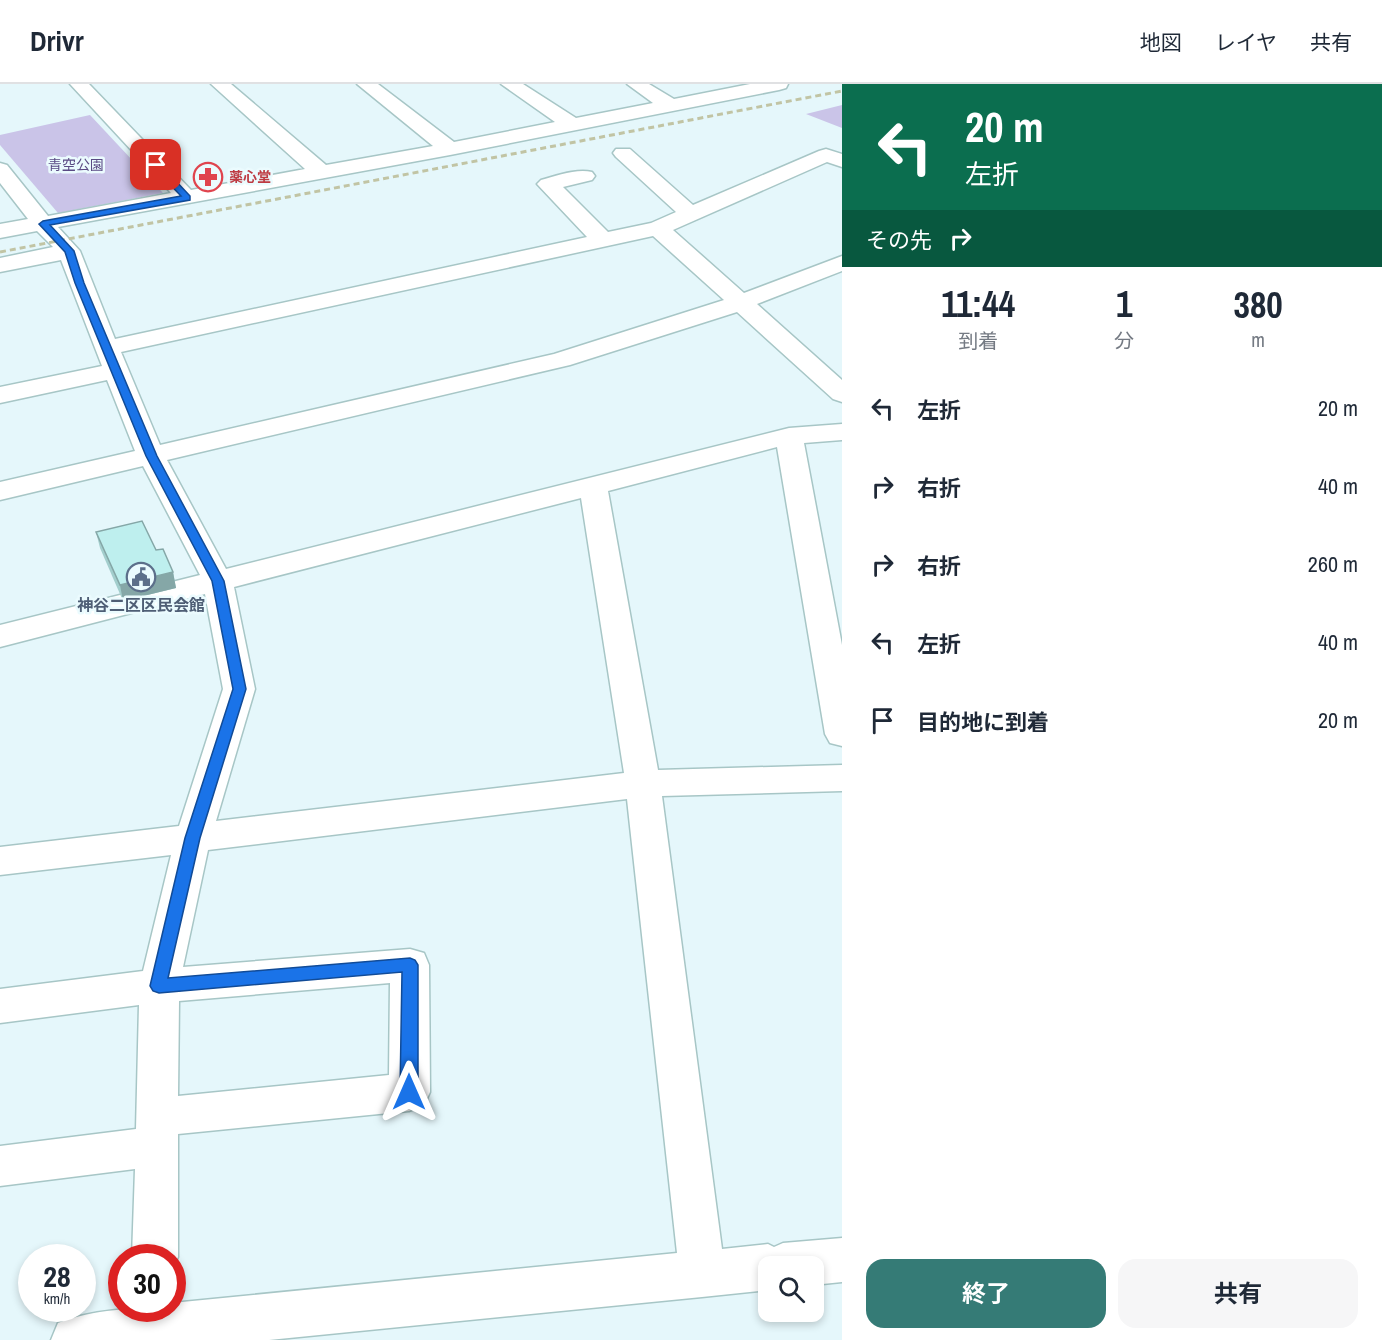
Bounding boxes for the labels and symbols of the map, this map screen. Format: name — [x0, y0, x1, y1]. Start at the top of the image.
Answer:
pin — [130, 139, 181, 190]
park label: 青空公園 — [48, 156, 104, 174]
pharmacy icon: 薬心堂 — [192, 161, 224, 193]
place label: 薬心堂 — [229, 168, 271, 186]
public building icon: 神谷二区区民会館 — [125, 561, 157, 593]
place label: 神谷二区区民会館 — [77, 594, 205, 616]
position arrow — [377, 1060, 441, 1124]
speed limit sign: 30 — [108, 1244, 186, 1322]

